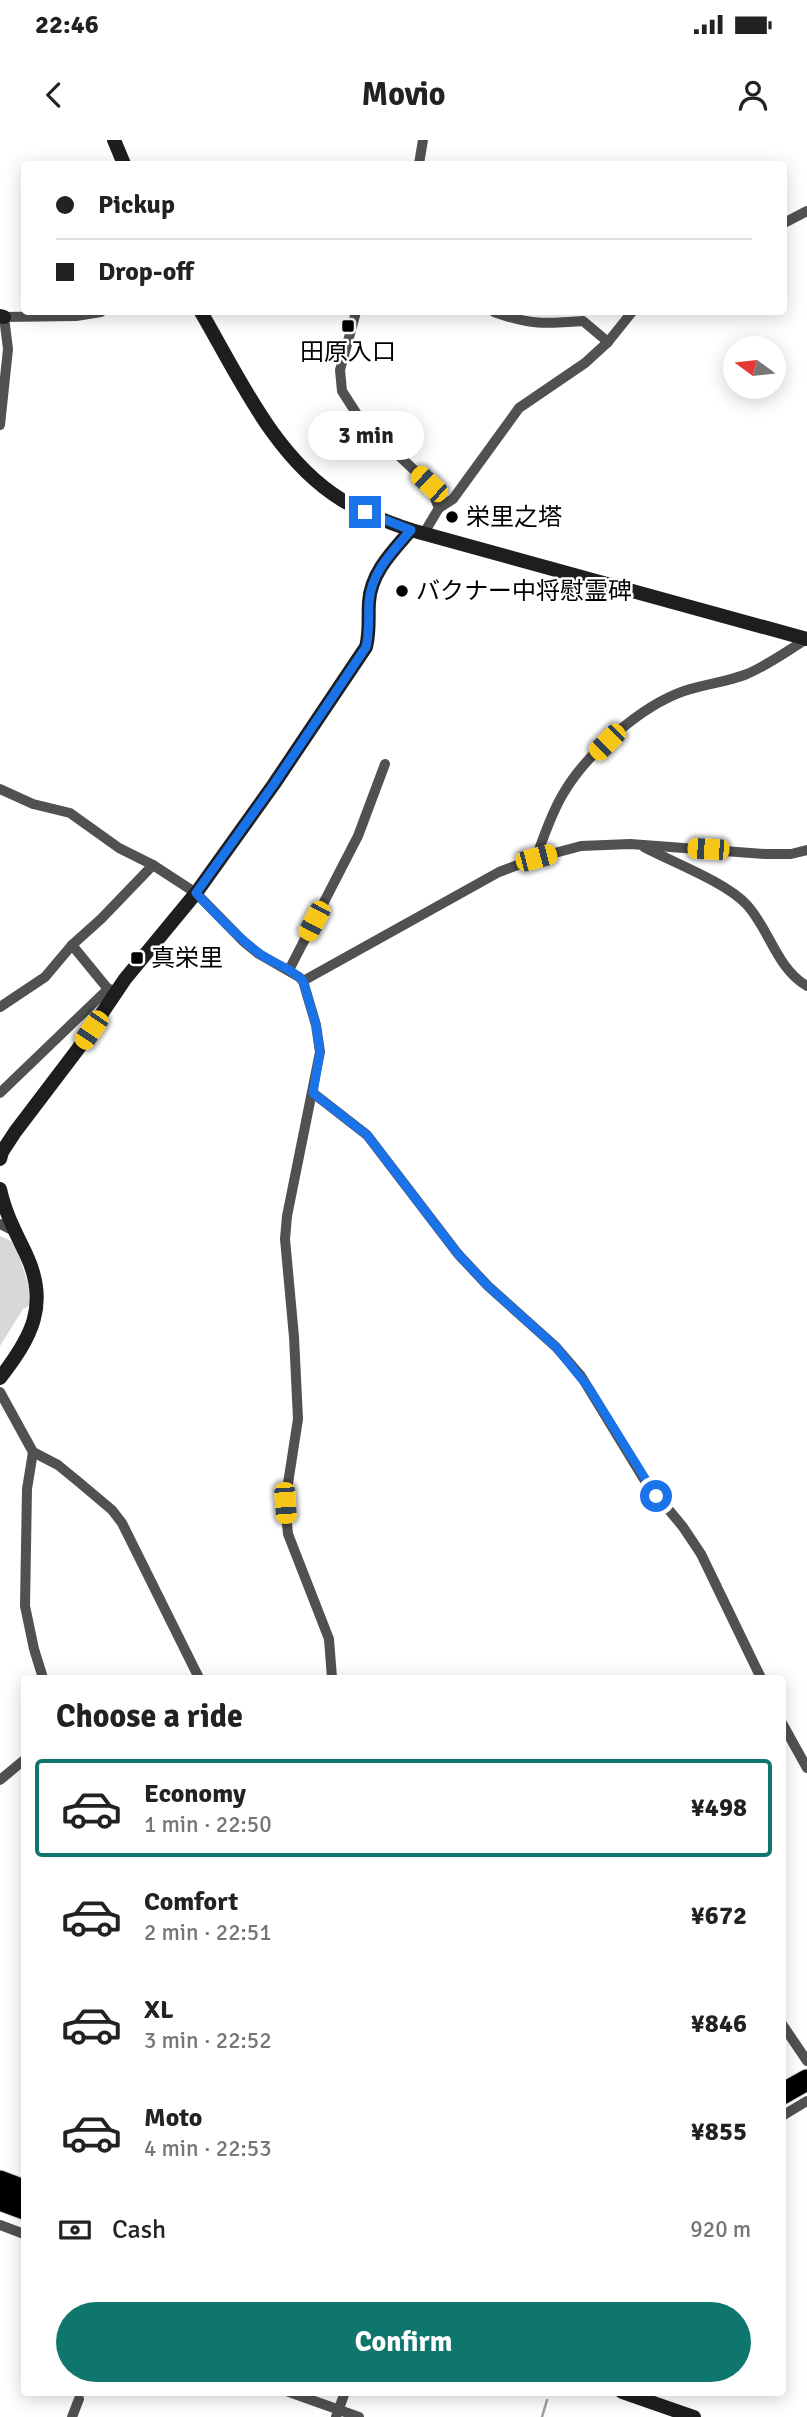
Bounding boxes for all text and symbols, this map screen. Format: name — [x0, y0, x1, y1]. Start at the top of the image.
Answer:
text: 22:46 — [35, 9, 99, 41]
text: Movio — [361, 75, 446, 114]
icon: back — [35, 76, 73, 114]
icon: person — [734, 76, 772, 114]
text: Pickup — [98, 189, 175, 221]
text: Drop-off — [98, 256, 194, 288]
marker: 田原入口 — [340, 318, 356, 334]
north arrow — [723, 336, 786, 399]
map controls — [723, 336, 786, 399]
place label: 田原入口 — [300, 337, 396, 367]
callout: 3 min — [307, 410, 423, 460]
text: 3 min — [338, 421, 394, 450]
car — [407, 462, 452, 506]
route end — [349, 496, 381, 528]
place label: 栄里之塔 — [466, 502, 562, 532]
marker: 栄里之塔 — [444, 509, 460, 525]
place label: バクナー中将慰霊碑 — [416, 576, 632, 606]
marker: バクナー中将慰霊碑 — [394, 583, 410, 599]
car — [585, 720, 630, 764]
car — [687, 837, 730, 861]
car — [513, 842, 560, 874]
car — [295, 898, 334, 944]
place label: 真栄里 — [151, 943, 223, 973]
marker: 真栄里 — [129, 950, 145, 966]
car — [71, 1007, 112, 1053]
route start — [640, 1480, 672, 1512]
car — [274, 1481, 297, 1525]
text: Choose a ride — [56, 1697, 243, 1736]
icon: car — [60, 1777, 123, 1840]
text: Economy — [144, 1778, 246, 1810]
text: ¥498 — [691, 1792, 747, 1824]
text: 1 min · 22:50 — [144, 1810, 272, 1839]
icon: car — [60, 1885, 123, 1948]
text: Comfort — [144, 1886, 238, 1918]
text: ¥672 — [691, 1900, 747, 1932]
text: 2 min · 22:51 — [144, 1918, 272, 1947]
icon: car — [60, 1993, 123, 2056]
text: XL — [144, 1994, 174, 2026]
text: ¥846 — [691, 2008, 747, 2040]
text: 3 min · 22:52 — [144, 2026, 272, 2055]
icon: car — [60, 2101, 123, 2164]
text: Moto — [144, 2102, 202, 2134]
text: ¥855 — [691, 2116, 747, 2148]
text: 4 min · 22:53 — [144, 2134, 272, 2163]
icon: cash — [56, 2211, 94, 2249]
text: Cash — [112, 2214, 166, 2246]
text: 920 m — [690, 2215, 751, 2244]
button: Confirm — [56, 2302, 751, 2382]

